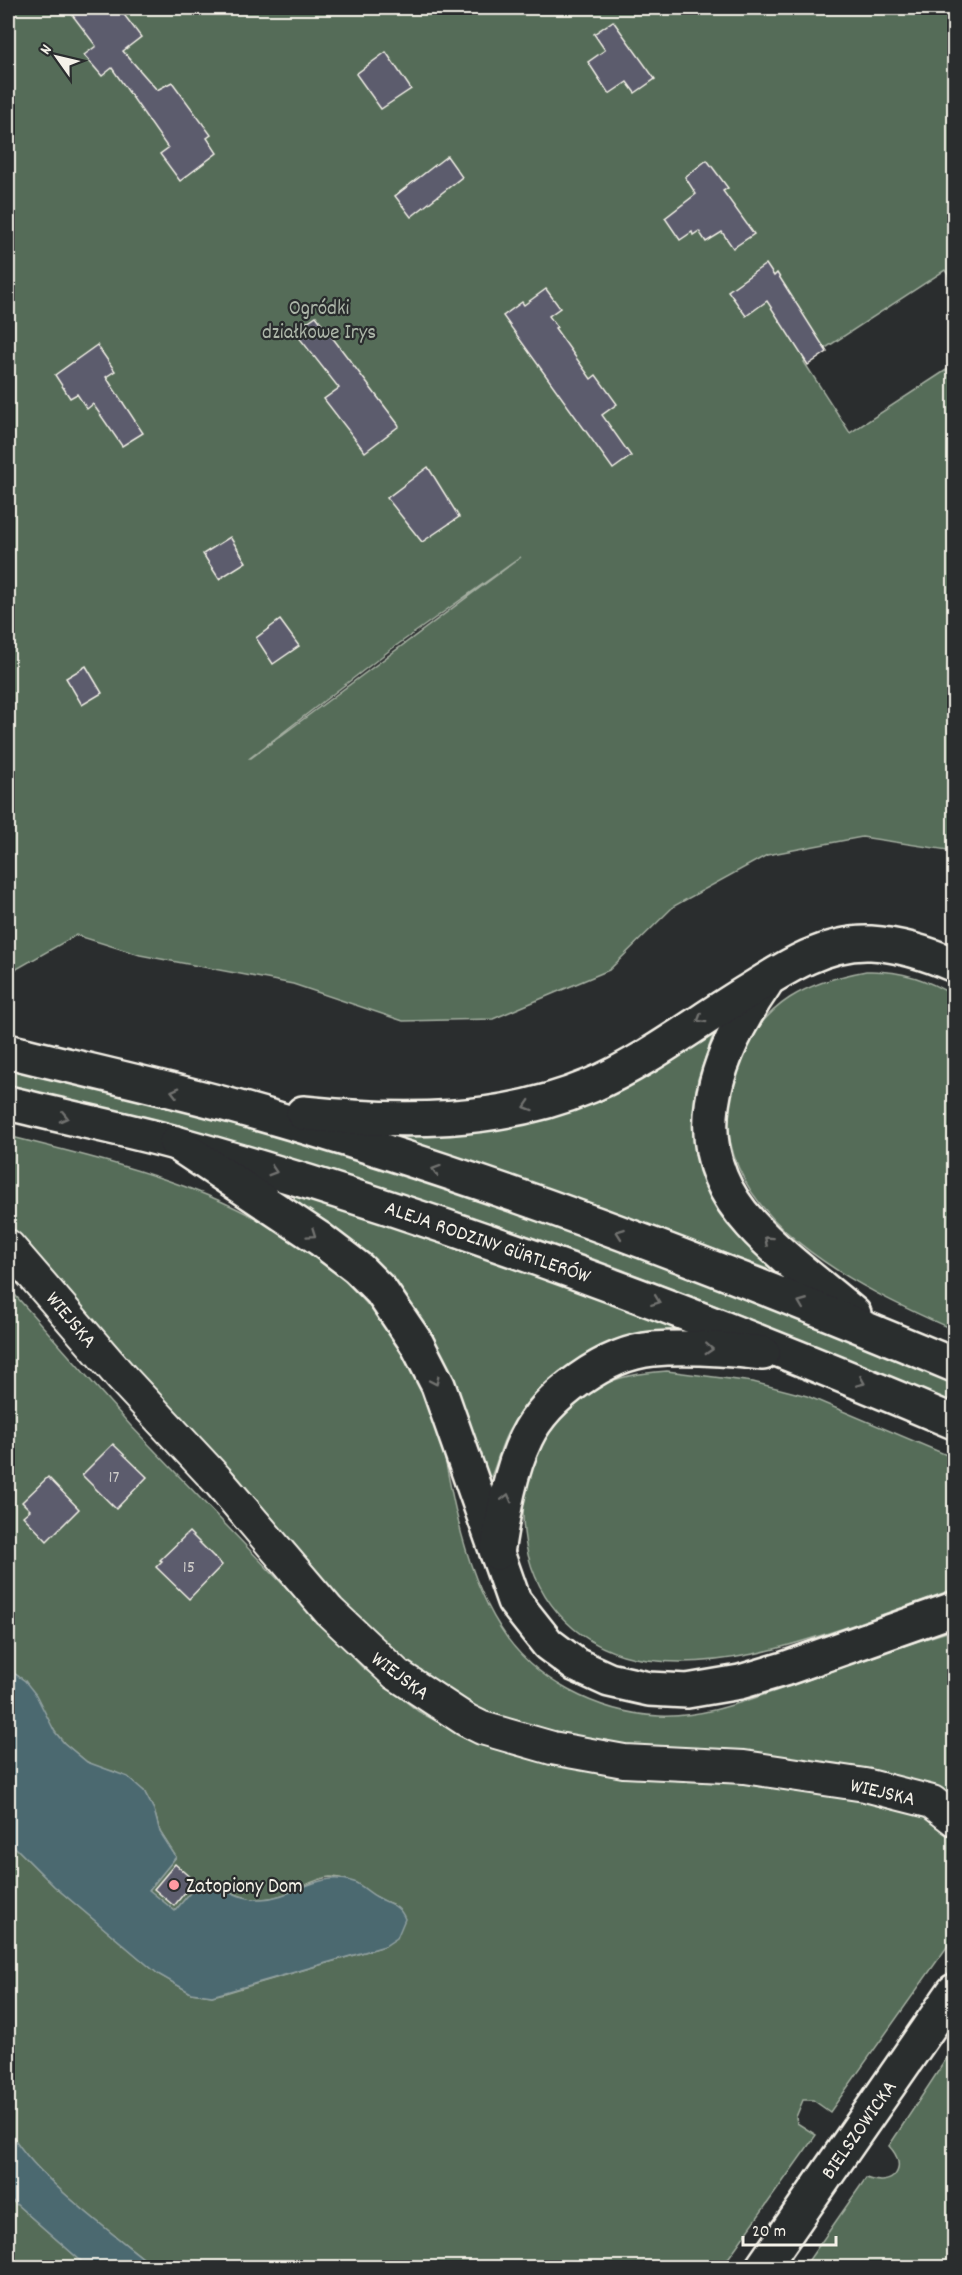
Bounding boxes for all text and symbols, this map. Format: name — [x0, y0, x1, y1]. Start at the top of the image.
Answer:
north arrow — [27, 27, 87, 87]
text: N — [35, 40, 58, 60]
park label: Ogródki działkowe Irys — [262, 295, 376, 349]
one-way arrow — [697, 1012, 707, 1024]
one-way arrow — [170, 1087, 180, 1100]
one-way arrow — [523, 1099, 534, 1112]
one-way arrow — [59, 1109, 69, 1122]
one-way arrow — [267, 1164, 278, 1176]
one-way arrow — [431, 1165, 442, 1177]
street label: ALEJA RODZINY GÜRTLERÓW — [380, 1195, 595, 1293]
one-way arrow — [306, 1227, 317, 1238]
one-way arrow — [615, 1228, 626, 1240]
one-way arrow — [764, 1236, 775, 1247]
street label: WIEJSKA — [37, 1286, 102, 1356]
one-way arrow — [650, 1294, 661, 1306]
one-way arrow — [797, 1298, 808, 1310]
one-way arrow — [705, 1343, 714, 1356]
one-way arrow — [428, 1374, 440, 1385]
one-way arrow — [854, 1375, 865, 1387]
house number: 17 — [109, 1466, 120, 1491]
one-way arrow — [500, 1493, 513, 1503]
house number: 15 — [183, 1556, 195, 1581]
street label: WIEJSKA — [364, 1646, 435, 1709]
street label: WIEJSKA — [847, 1772, 918, 1816]
place label: Zatopiony Dom — [186, 1873, 303, 1903]
marker: Zatopiony Dom — [167, 1878, 181, 1892]
street label: BIELSZOWICKA — [815, 2075, 906, 2187]
scale bar — [743, 2209, 836, 2247]
text: 20 m — [752, 2220, 786, 2245]

